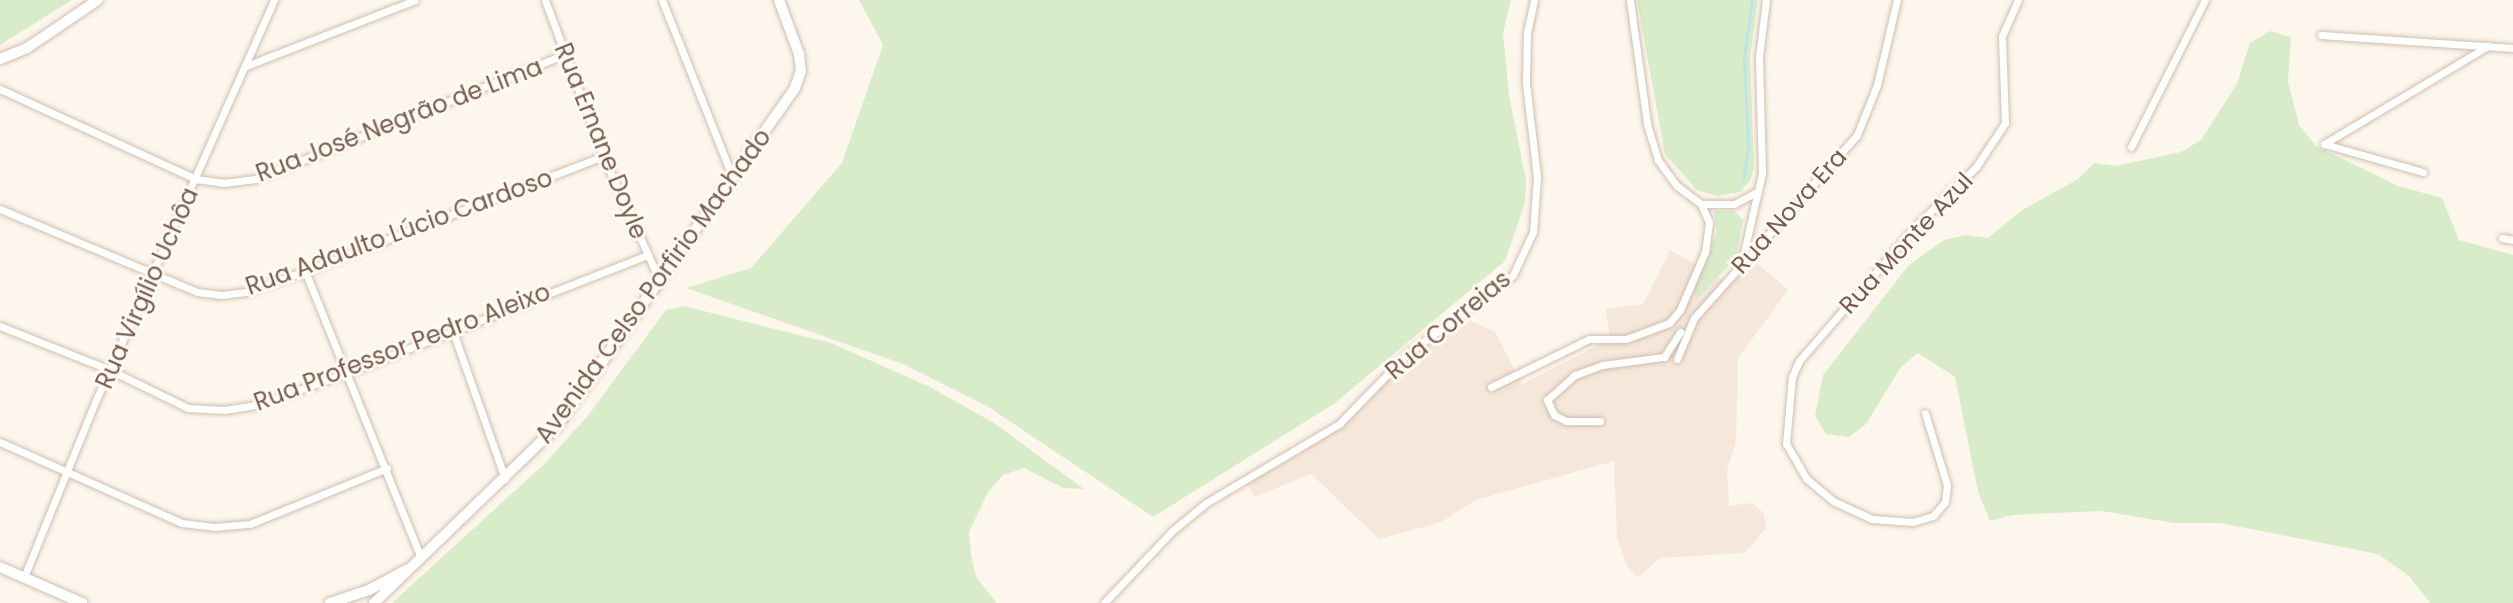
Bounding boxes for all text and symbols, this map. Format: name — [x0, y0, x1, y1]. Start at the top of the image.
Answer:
street label: Rua Ernane Doyle — [549, 39, 653, 243]
street label: Rua José Negrão de Lima — [252, 52, 546, 188]
street label: Avenida Celso Porfirio Machado — [529, 123, 777, 449]
street label: Rua Nova Era — [1725, 143, 1853, 279]
street label: Rua Adaulto Lúcio Cardoso — [242, 163, 556, 301]
street label: Rua Monte Azul — [1833, 166, 1979, 320]
street label: Rua Virgílio Uchôa — [90, 183, 204, 393]
street label: Rua Correias — [1380, 265, 1516, 385]
street label: Rua Professor Pedro Aleixo — [250, 277, 554, 417]

